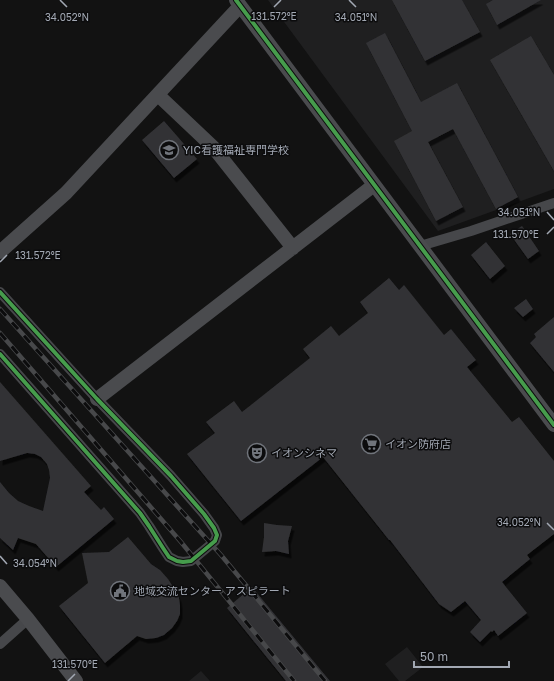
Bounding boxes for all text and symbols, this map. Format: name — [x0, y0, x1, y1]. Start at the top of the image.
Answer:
text: 131.572°E — [251, 10, 297, 22]
text: 34.052°N — [45, 11, 89, 23]
text: 34.051°N — [335, 11, 377, 23]
school or university icon: YIC看護福祉専門学校 — [158, 139, 180, 161]
place label: YIC看護福祉専門学校 — [183, 143, 289, 156]
text: 34.051°N — [498, 206, 540, 218]
text: 131.570°E — [493, 228, 539, 240]
text: 131.572°E — [15, 249, 61, 261]
supermarket icon: イオン防府店 — [360, 433, 382, 455]
place label: イオン防府店 — [385, 437, 451, 450]
theatre icon: イオンシネマ — [246, 442, 268, 464]
place label: イオンシネマ — [271, 446, 337, 459]
text: 34.052°N — [497, 516, 541, 528]
text: 34.054°N — [13, 557, 57, 569]
public building icon: 地域交流センター アスピラート — [109, 580, 131, 602]
place label: 地域交流センター アスピラート — [134, 584, 291, 597]
scale bar — [414, 643, 509, 669]
text: 50 m — [420, 649, 448, 664]
text: 131.570°E — [52, 658, 98, 670]

